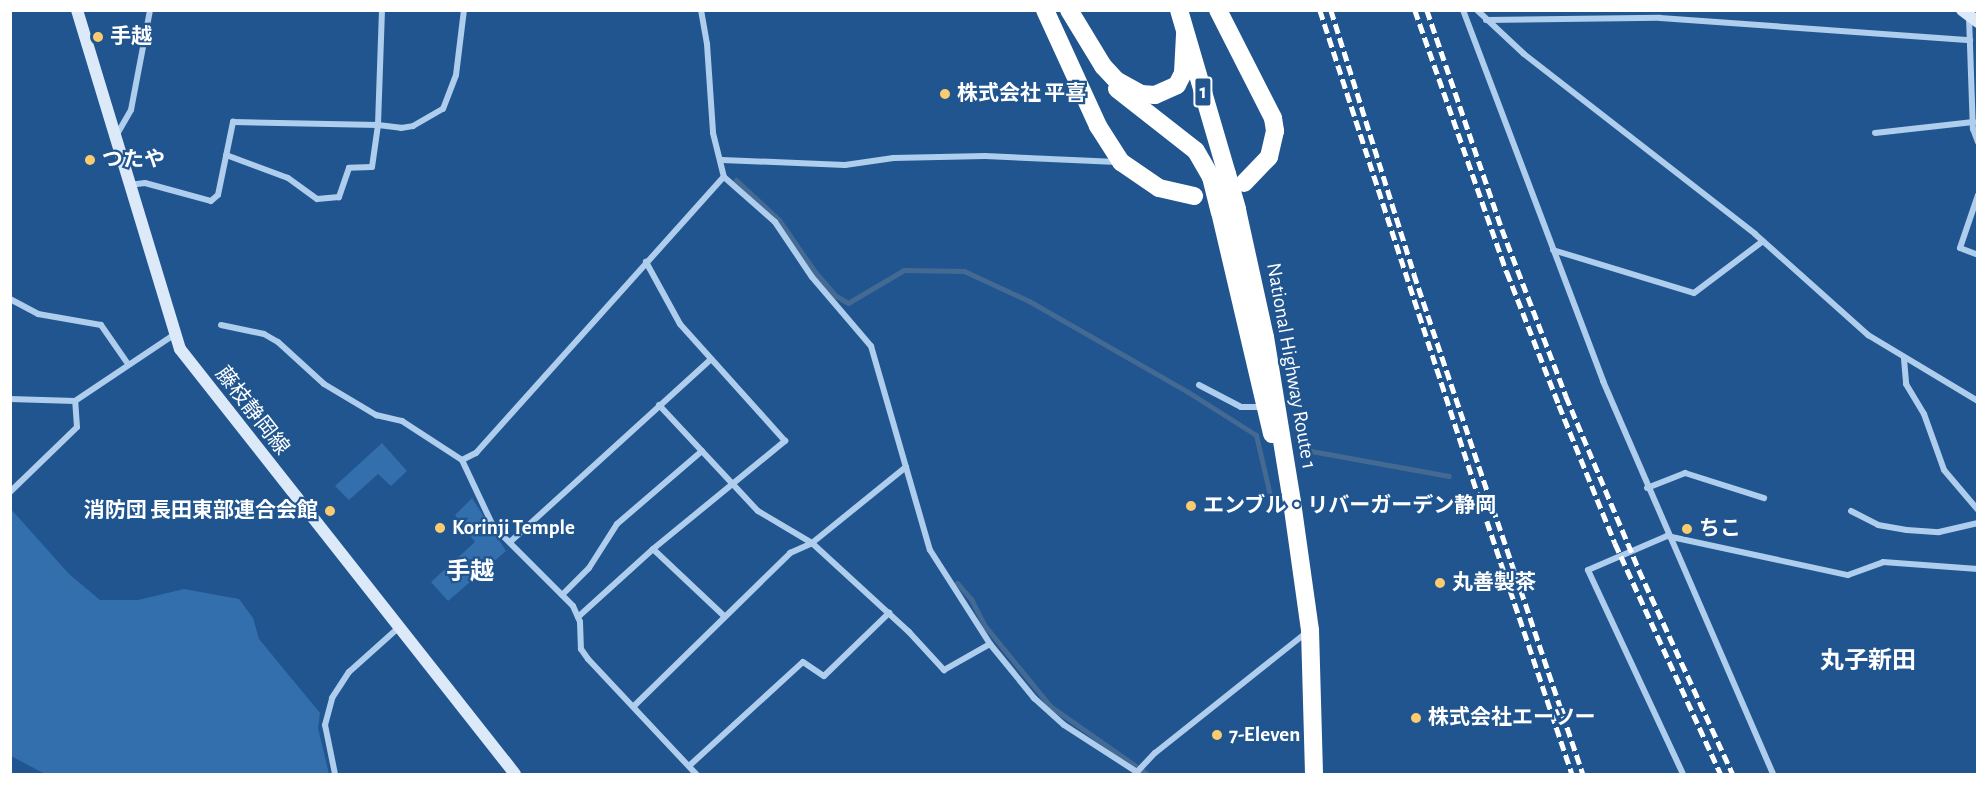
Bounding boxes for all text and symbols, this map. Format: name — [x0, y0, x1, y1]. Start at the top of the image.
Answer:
place label: 手越 — [110, 24, 152, 50]
marker: 手越 — [91, 30, 105, 44]
road number: 1 — [1192, 75, 1214, 109]
place label: 株式会社 平喜 — [957, 81, 1086, 107]
marker: 株式会社 平喜 — [938, 87, 952, 101]
place label: つたや — [102, 147, 165, 173]
marker: つたや — [83, 153, 97, 167]
street label: National Highway Route 1 — [1260, 261, 1322, 471]
street label: 藤枝静岡線 — [210, 362, 294, 460]
place label: エンブル・リバーガーデン静岡 — [1203, 493, 1497, 519]
place label: 消防団 長田東部連合会館 — [84, 498, 318, 524]
marker: エンブル・リバーガーデン静岡 — [1184, 499, 1198, 513]
marker: 消防団 長田東部連合会館 — [323, 504, 337, 518]
place label: Korinji Temple — [452, 515, 575, 541]
place label: ちこ — [1699, 516, 1741, 542]
marker: Korinji Temple — [433, 521, 447, 535]
marker: ちこ — [1680, 522, 1694, 536]
district label: 手越 — [446, 559, 494, 587]
place label: 丸善製茶 — [1452, 570, 1536, 596]
marker: 丸善製茶 — [1433, 576, 1447, 590]
district label: 丸子新田 — [1820, 648, 1916, 676]
place label: 株式会社エーツー — [1428, 705, 1596, 731]
marker: 株式会社エーツー — [1409, 711, 1423, 725]
place label: 7-Eleven — [1229, 722, 1300, 748]
marker: 7-Eleven — [1210, 728, 1224, 742]

